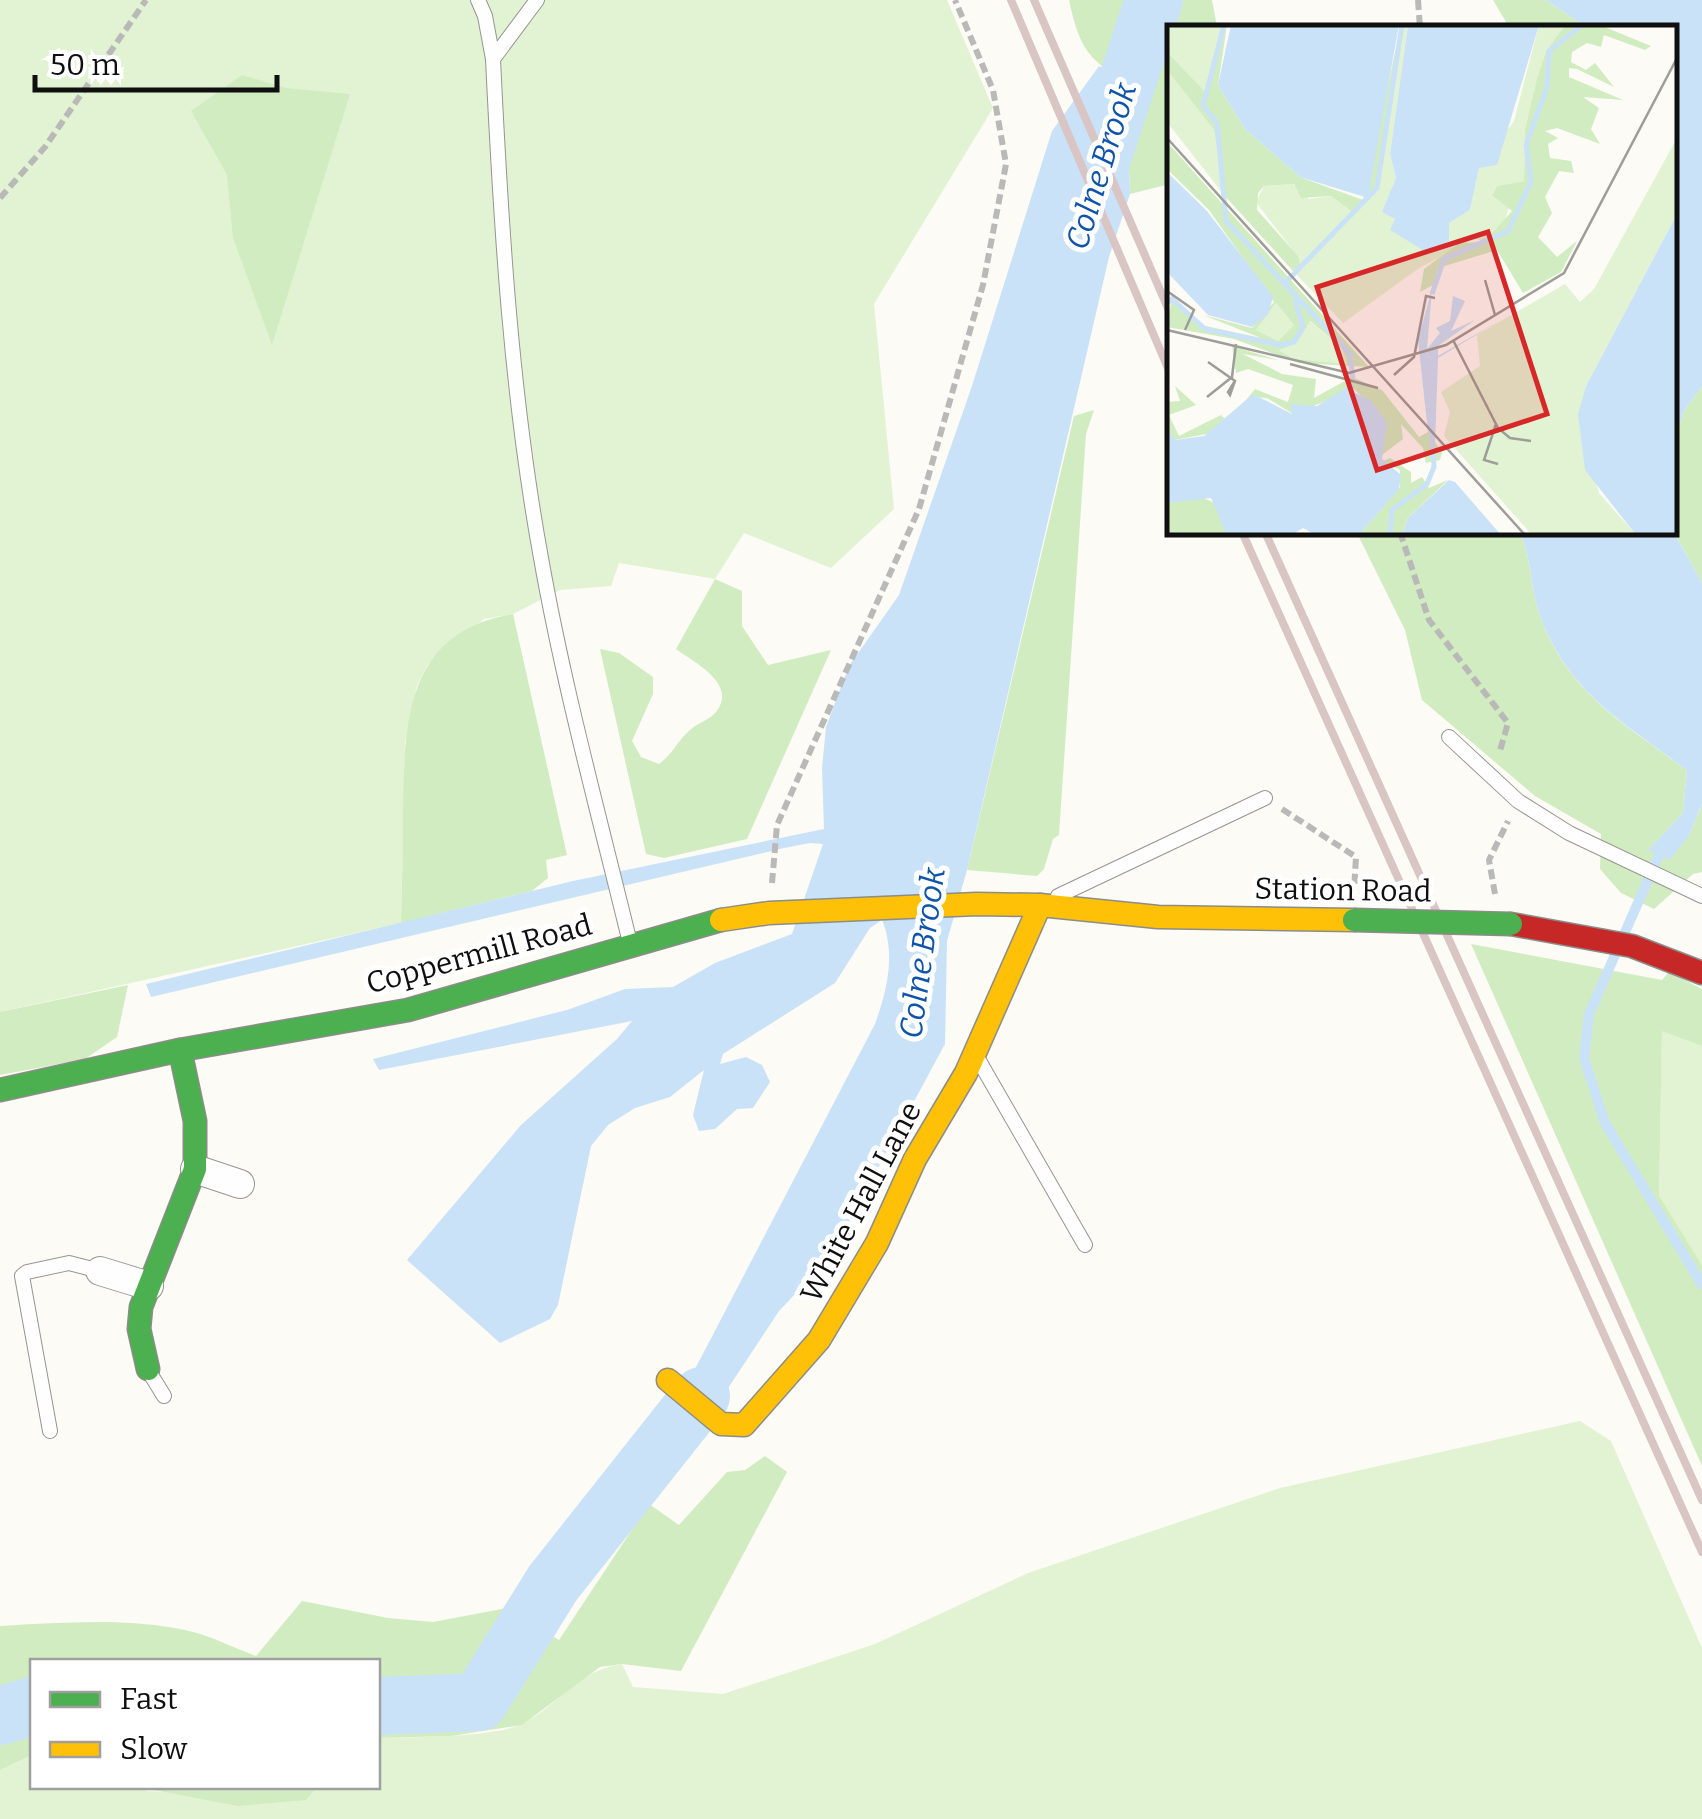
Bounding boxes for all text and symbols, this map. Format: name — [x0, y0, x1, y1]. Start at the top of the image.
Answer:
inset map — [1167, 25, 1677, 535]
scale bar — [35, 30, 278, 92]
text: 50 m — [50, 47, 120, 83]
water label: Colne Brook — [1058, 78, 1145, 254]
water label: Colne Brook — [891, 864, 953, 1041]
street label: Station Road — [1254, 870, 1432, 910]
street label: Coppermill Road — [362, 907, 596, 1001]
street label: White Hall Lane — [793, 1096, 929, 1308]
legend — [30, 1659, 380, 1789]
text: Fast — [120, 1681, 178, 1717]
text: Slow — [120, 1731, 188, 1767]

